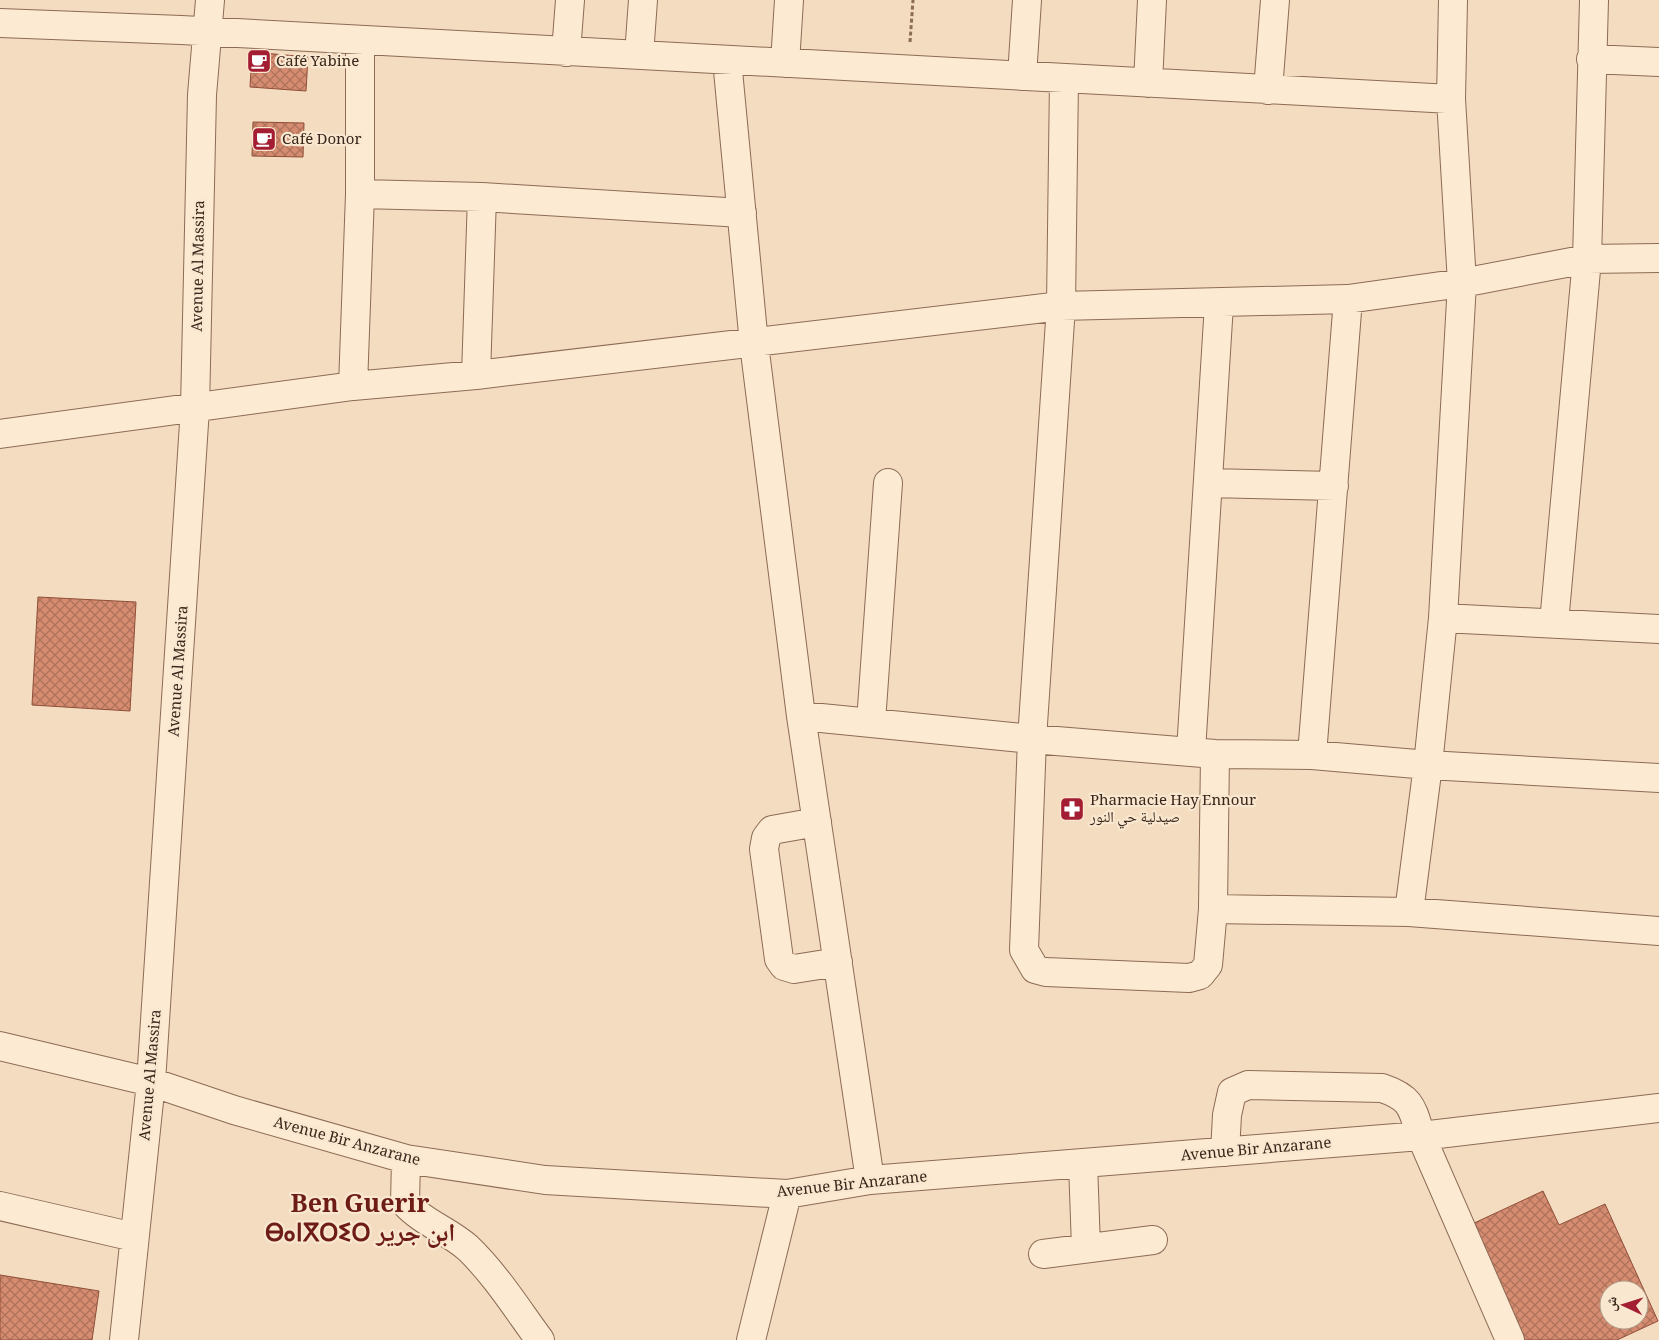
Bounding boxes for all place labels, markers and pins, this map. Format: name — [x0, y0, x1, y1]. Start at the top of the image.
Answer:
cafe icon: Café Yabine — [246, 48, 272, 74]
place label: Café Yabine — [276, 50, 359, 76]
cafe icon: Café Donor — [251, 126, 277, 152]
place label: Café Donor — [282, 128, 362, 154]
place label: Pharmacie Hay Ennour صيدلية حي النور — [1089, 789, 1256, 832]
pharmacy icon: Pharmacie Hay Ennour صيدلية حي النور — [1059, 796, 1085, 822]

